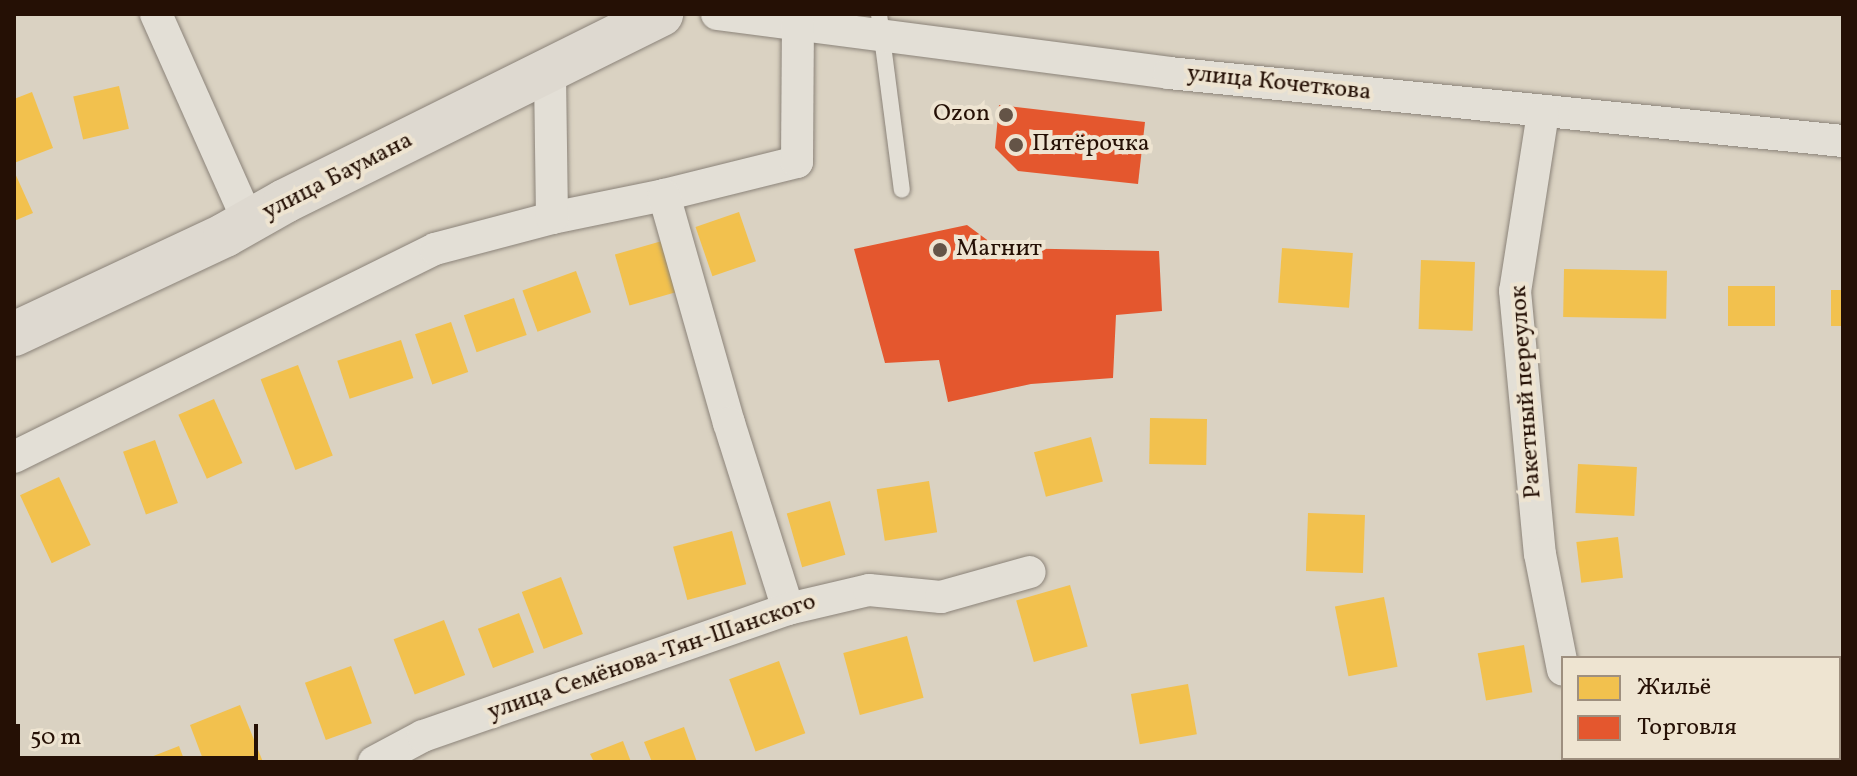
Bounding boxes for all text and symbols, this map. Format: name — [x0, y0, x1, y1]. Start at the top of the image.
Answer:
street label: улица Кочеткова — [1185, 60, 1373, 108]
place label: Ozon — [933, 101, 990, 129]
marker: Ozon — [997, 106, 1015, 124]
street label: улица Баумана — [258, 127, 418, 227]
place label: Пятёрочка — [1032, 131, 1150, 159]
marker: Пятёрочка — [1007, 136, 1025, 154]
place label: Магнит — [956, 236, 1042, 264]
marker: Магнит — [931, 241, 949, 259]
street label: Ракетный переулок — [1505, 284, 1549, 500]
street label: улица Семёнова-Тян-Шанского — [484, 588, 820, 728]
legend — [1561, 656, 1841, 760]
text: Жильё — [1637, 671, 1711, 705]
scale bar — [20, 708, 262, 758]
text: Торговля — [1637, 711, 1737, 745]
text: 50 m — [30, 721, 82, 755]

